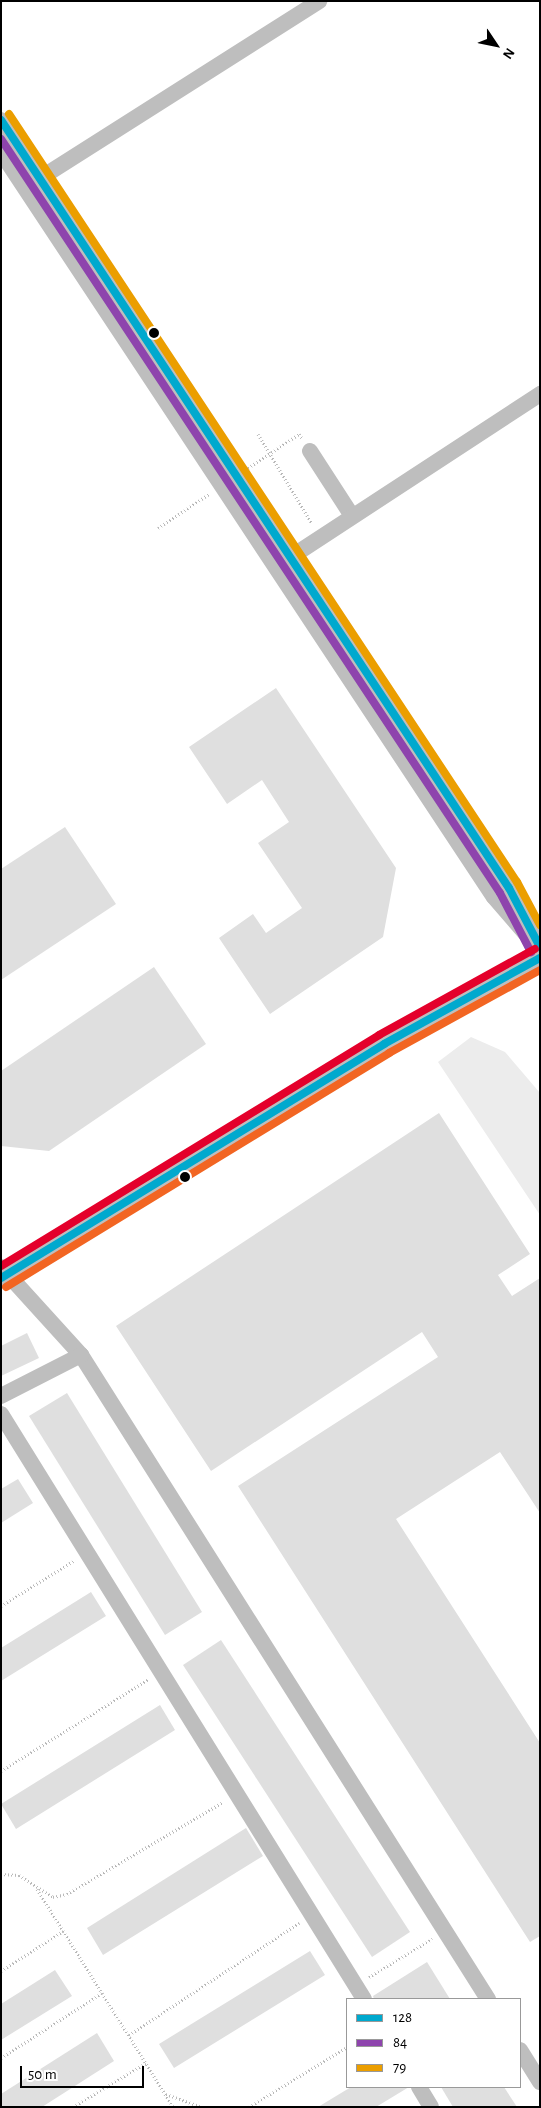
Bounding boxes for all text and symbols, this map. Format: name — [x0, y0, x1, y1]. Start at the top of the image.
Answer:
north arrow — [471, 20, 521, 70]
text: N — [500, 45, 517, 61]
unlabelled marker — [149, 328, 159, 338]
unlabelled marker — [180, 1172, 190, 1182]
legend — [346, 1998, 521, 2088]
text: 128 — [393, 2010, 412, 2025]
text: 84 — [393, 2035, 407, 2050]
scale bar — [22, 2056, 146, 2088]
text: 79 — [393, 2060, 406, 2075]
text: 50 m — [28, 2067, 57, 2082]

